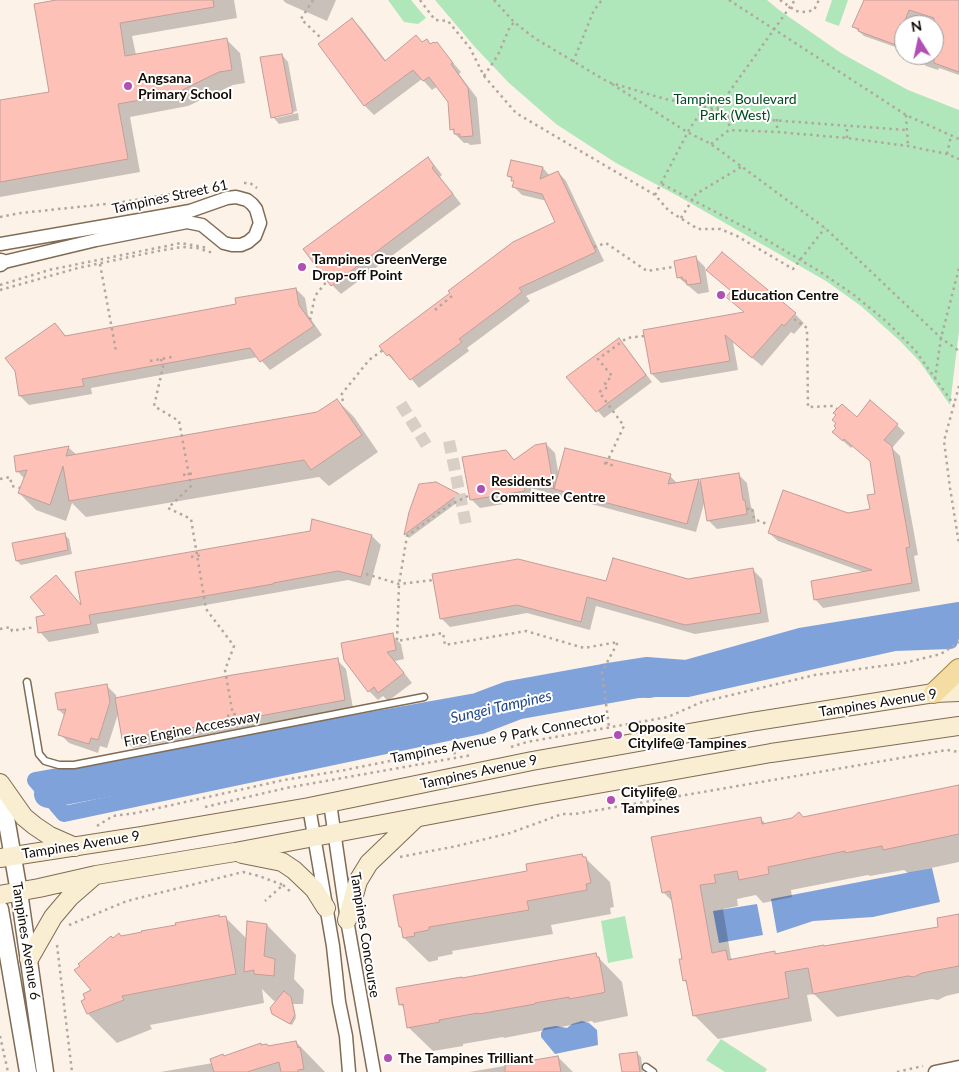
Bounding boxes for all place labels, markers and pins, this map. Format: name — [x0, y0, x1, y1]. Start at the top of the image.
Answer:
place label: Angsana Primary School — [138, 70, 232, 102]
marker: Angsana Primary School — [122, 80, 134, 92]
place label: Tampines GreenVerge Drop-off Point — [312, 251, 447, 284]
marker: Tampines GreenVerge Drop-off Point — [296, 261, 308, 273]
place label: Education Centre — [731, 287, 839, 303]
marker: Education Centre — [715, 289, 727, 301]
place label: Residents' Committee Centre — [491, 473, 605, 506]
marker: Residents' Committee Centre — [475, 483, 487, 495]
place label: Opposite Citylife@ Tampines — [628, 719, 747, 752]
marker: Opposite Citylife@ Tampines — [612, 729, 624, 741]
place label: Citylife@ Tampines — [621, 784, 680, 816]
marker: Citylife@ Tampines — [605, 794, 617, 806]
place label: The Tampines Trilliant — [398, 1050, 534, 1066]
marker: The Tampines Trilliant — [382, 1052, 394, 1064]

